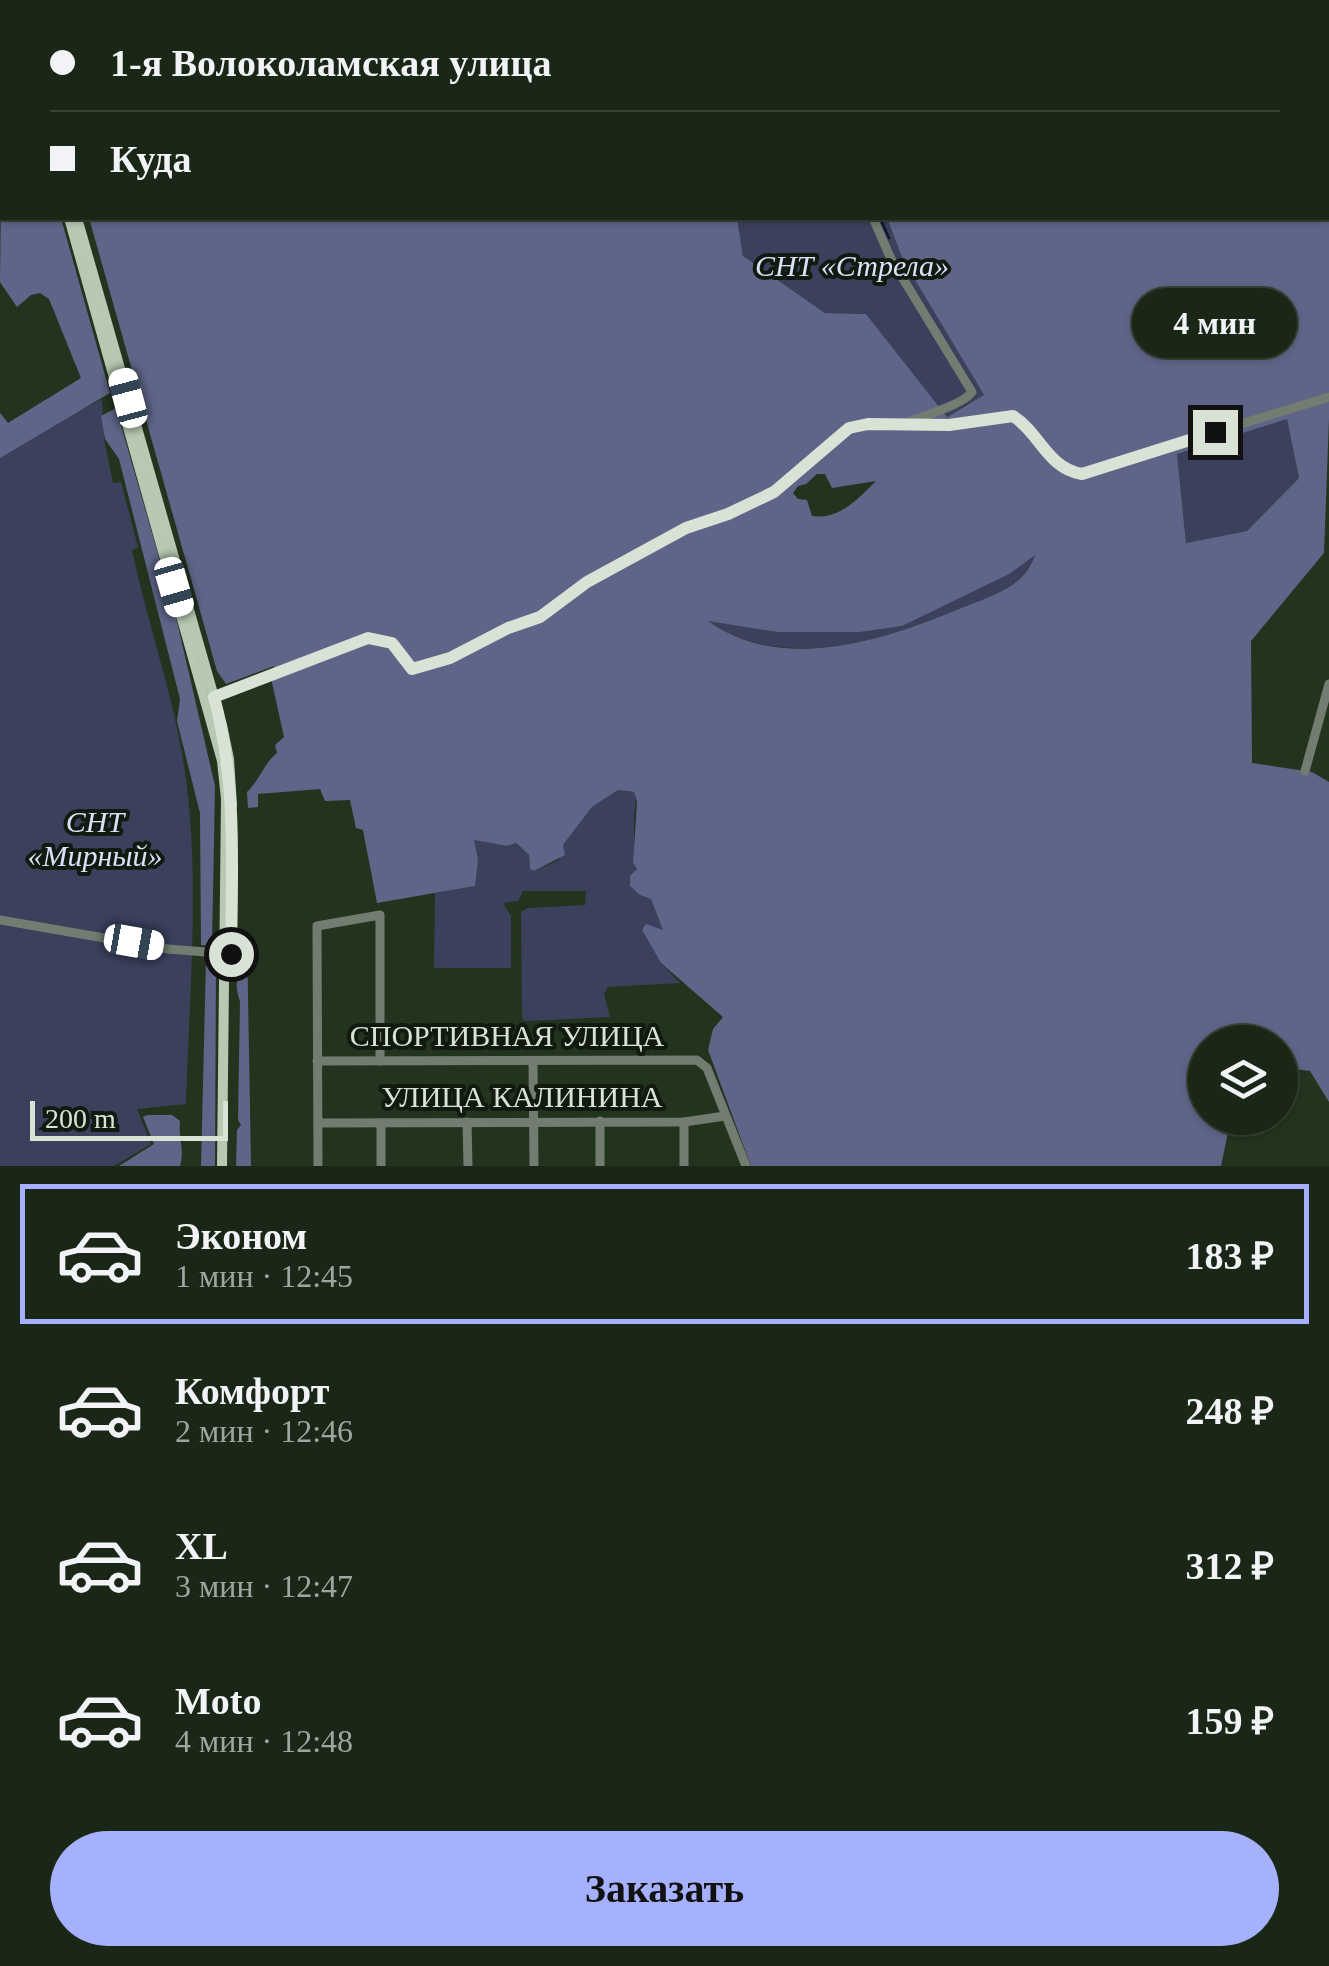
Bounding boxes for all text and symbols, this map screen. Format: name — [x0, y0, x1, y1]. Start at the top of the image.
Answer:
text: 1-я Волоколамская улица — [110, 42, 551, 84]
text: Куда — [110, 138, 191, 180]
park label: СНТ «Стрела» — [755, 249, 949, 282]
callout: 4 мин — [1132, 287, 1298, 357]
text: 4 мин — [1173, 305, 1256, 341]
car — [106, 365, 150, 431]
route end — [1193, 410, 1238, 455]
car — [151, 554, 197, 620]
park label: СНТ «Мирный» — [27, 805, 163, 872]
car — [102, 922, 166, 962]
route start — [209, 932, 254, 977]
street label: СПОРТИВНАЯ УЛИЦА — [350, 1019, 665, 1052]
map controls — [1188, 1025, 1298, 1135]
button: layers — [1188, 1025, 1298, 1135]
street label: УЛИЦА КАЛИНИНА — [381, 1080, 663, 1113]
scale bar — [30, 1096, 228, 1140]
text: 200 m — [45, 1103, 116, 1134]
icon: car — [55, 1209, 145, 1299]
text: Эконом — [175, 1215, 307, 1257]
text: 183 ₽ — [1185, 1235, 1274, 1277]
text: 1 мин · 12:45 — [175, 1258, 353, 1294]
icon: car — [55, 1364, 145, 1454]
text: Комфорт — [175, 1370, 329, 1412]
text: 248 ₽ — [1185, 1390, 1274, 1432]
text: 2 мин · 12:46 — [175, 1413, 353, 1449]
icon: car — [55, 1519, 145, 1609]
text: XL — [175, 1525, 228, 1567]
text: 312 ₽ — [1185, 1545, 1274, 1587]
text: 3 мин · 12:47 — [175, 1568, 353, 1604]
icon: car — [55, 1674, 145, 1764]
text: Moto — [175, 1680, 262, 1722]
text: 159 ₽ — [1185, 1700, 1274, 1742]
text: 4 мин · 12:48 — [175, 1723, 353, 1759]
button: Заказать — [50, 1831, 1279, 1946]

